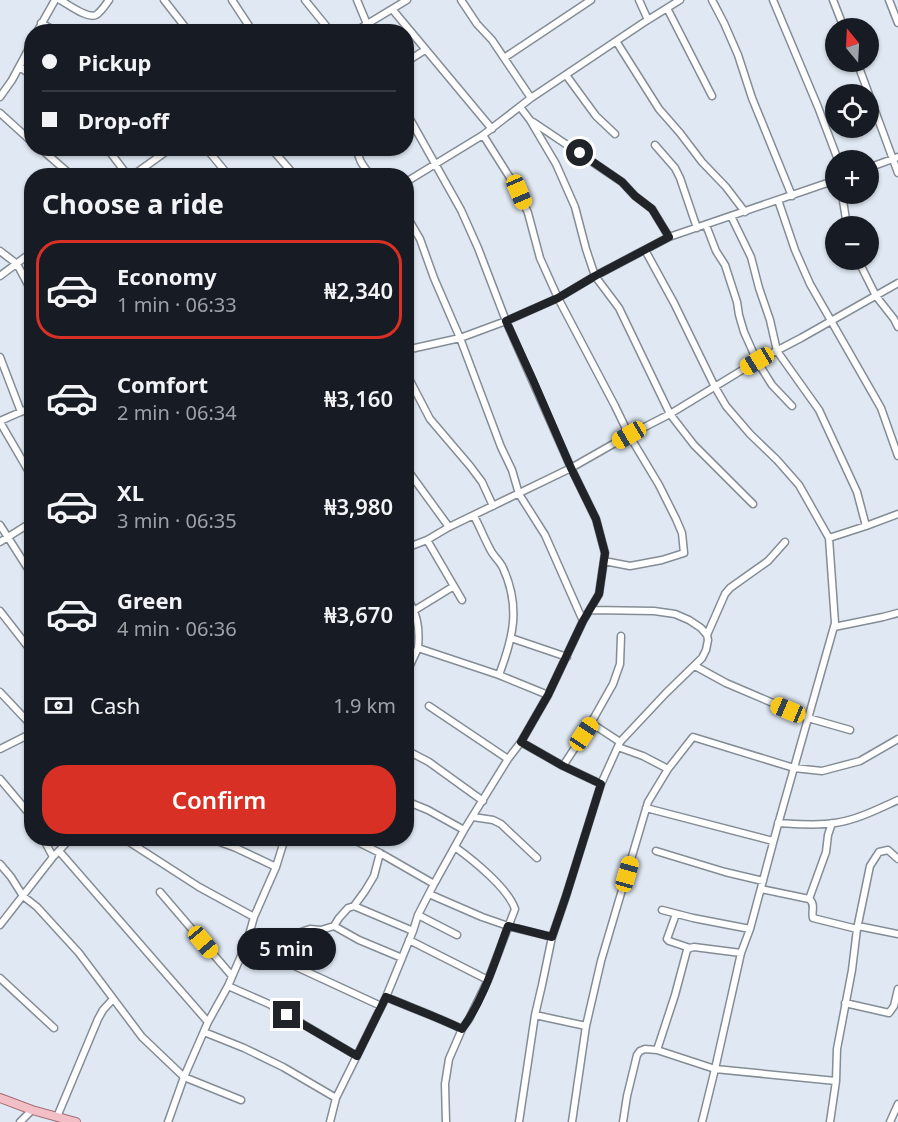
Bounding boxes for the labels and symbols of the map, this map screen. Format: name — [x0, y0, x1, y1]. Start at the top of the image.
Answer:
north arrow — [825, 18, 879, 72]
route start — [566, 139, 593, 166]
car — [504, 172, 534, 212]
car — [737, 344, 777, 378]
car — [609, 418, 649, 452]
car — [768, 695, 808, 725]
car — [566, 714, 602, 754]
car — [613, 854, 641, 894]
car — [185, 922, 221, 962]
callout: 5 min — [238, 928, 336, 970]
route end — [273, 1001, 300, 1028]

